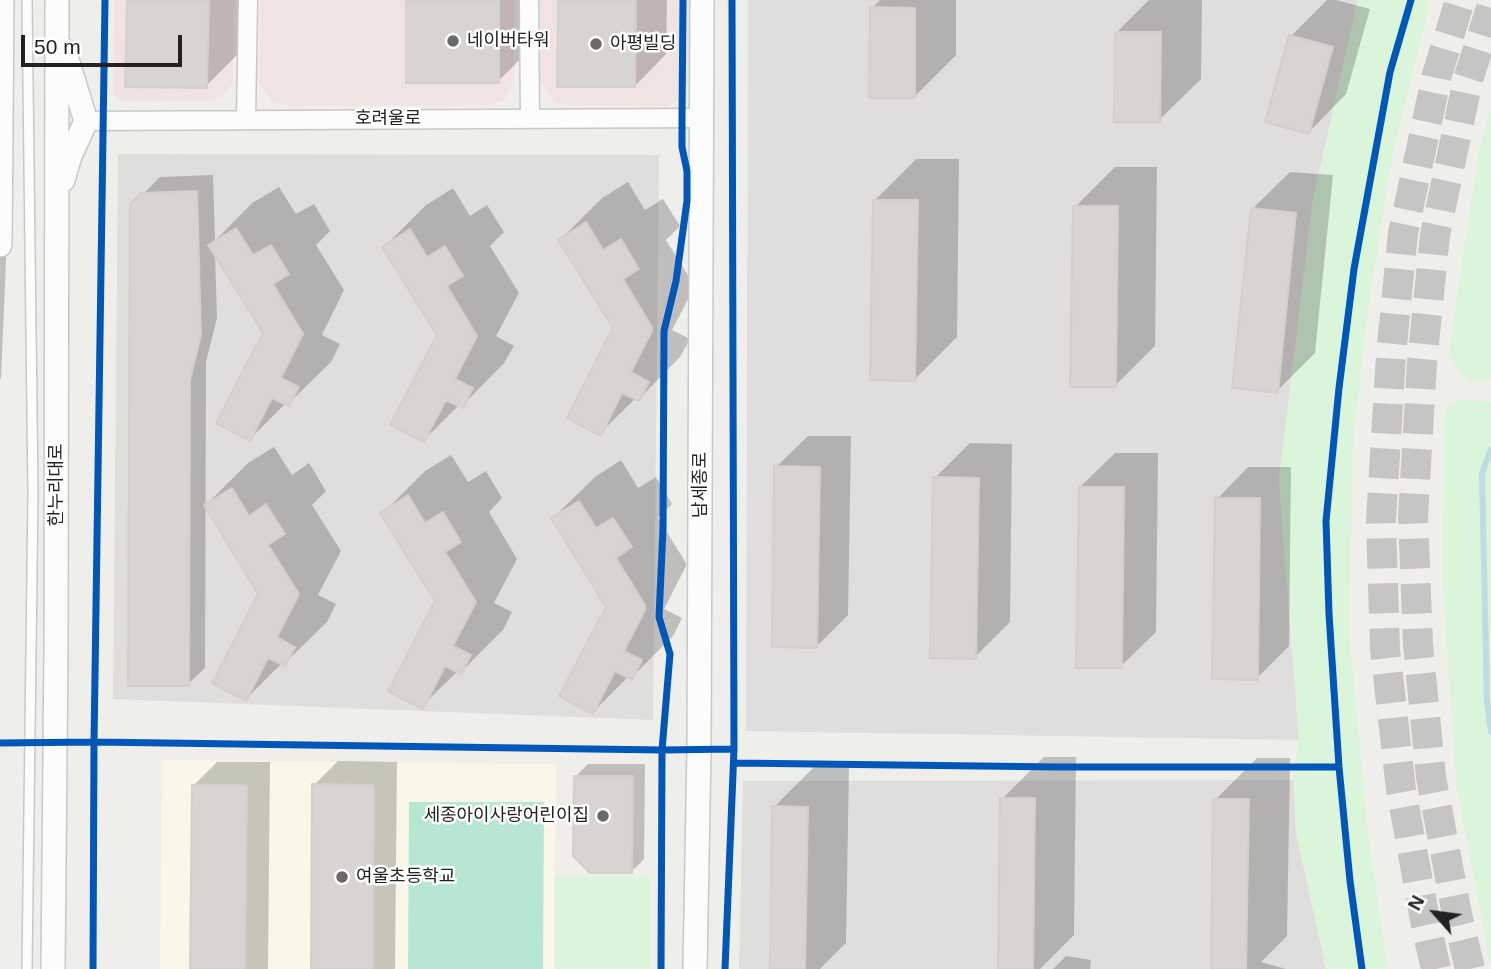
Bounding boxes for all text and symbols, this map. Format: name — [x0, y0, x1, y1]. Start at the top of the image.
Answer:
scale bar — [24, 21, 186, 65]
place label: 네이버타워 — [467, 30, 550, 52]
marker: 네이버타워 — [445, 33, 461, 49]
place label: 아평빌딩 — [610, 33, 676, 55]
text: 50 m — [34, 35, 81, 58]
marker: 아평빌딩 — [588, 36, 604, 52]
street label: 호려울로 — [355, 108, 421, 130]
street label: 한누리대로 — [46, 444, 68, 526]
street label: 남세종로 — [690, 452, 712, 518]
place label: 세종아이사랑어린이집 — [423, 805, 589, 827]
marker: 세종아이사랑어린이집 — [595, 808, 611, 824]
place label: 여울초등학교 — [356, 866, 455, 888]
marker: 여울초등학교 — [334, 869, 350, 885]
north arrow — [1400, 878, 1470, 948]
text: N — [1404, 892, 1429, 914]

